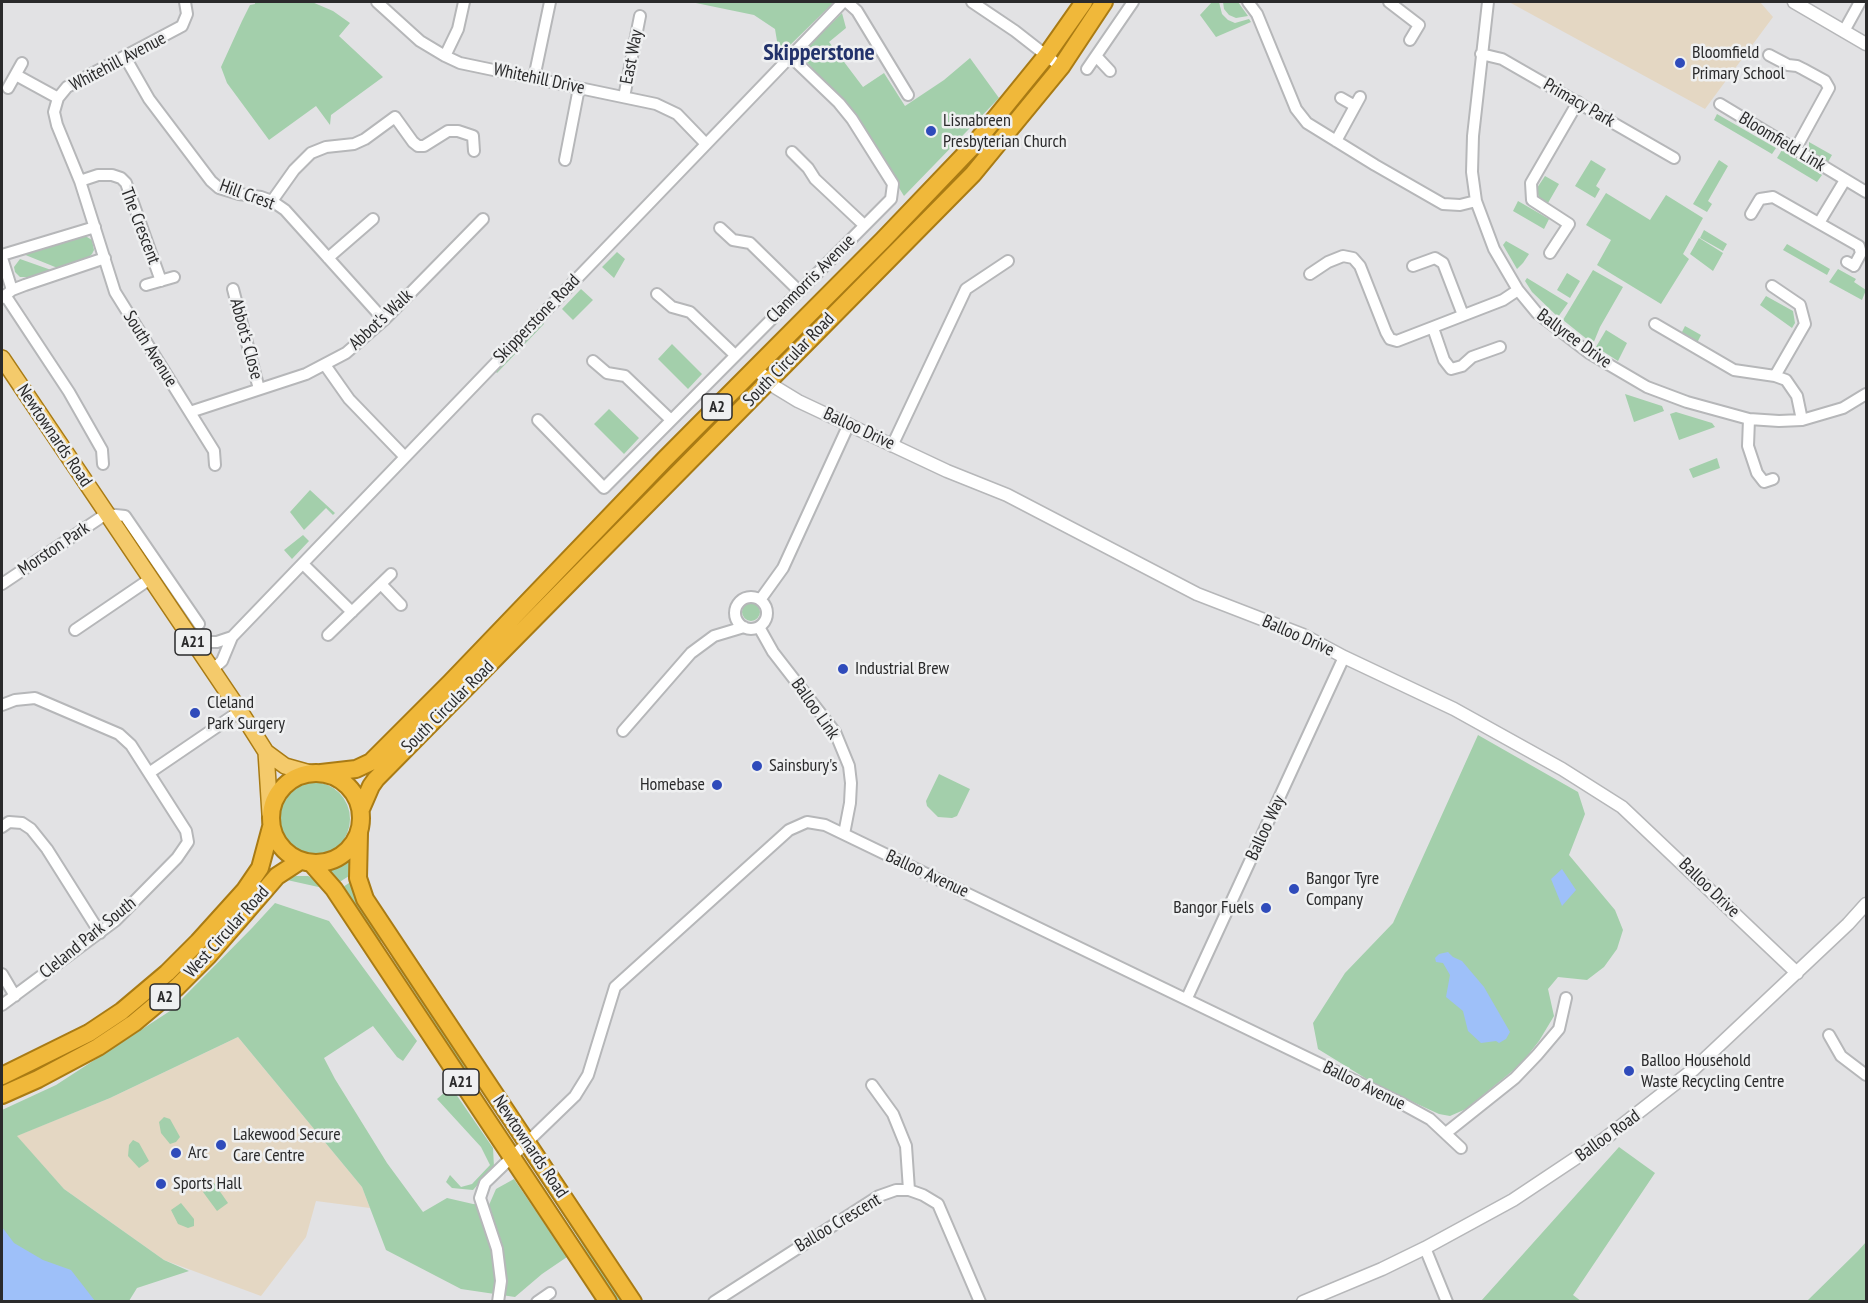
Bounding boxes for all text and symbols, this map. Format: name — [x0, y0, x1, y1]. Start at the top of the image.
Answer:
street label: Whitehill Avenue — [66, 28, 170, 96]
street label: East Way — [616, 28, 648, 86]
district label: Skipperstone — [763, 39, 875, 67]
place label: Bloomfield Primary School — [1692, 42, 1785, 84]
marker: Bloomfield Primary School — [1673, 56, 1687, 70]
street label: Whitehill Drive — [491, 59, 587, 99]
street label: Primacy Park — [1539, 74, 1619, 132]
street label: Bloomfield Link — [1735, 108, 1829, 176]
place label: Lisnabreen Presbyterian Church — [943, 110, 1067, 152]
marker: Lisnabreen Presbyterian Church — [924, 124, 938, 138]
street label: Hill Crest — [216, 175, 278, 215]
street label: The Crescent — [116, 185, 164, 267]
street label: Clanmorris Avenue — [762, 230, 860, 328]
street label: Skipperstone Road — [489, 270, 585, 368]
street label: Abbot's Walk — [345, 285, 417, 355]
street label: Abbot's Close — [225, 296, 267, 382]
street label: Ballyree Drive — [1532, 305, 1616, 373]
street label: South Avenue — [118, 307, 182, 391]
street label: South Circular Road — [739, 309, 839, 411]
street label: Newtownards Road — [12, 381, 96, 491]
road number: A2 — [702, 394, 732, 420]
street label: Balloo Drive — [820, 403, 898, 455]
street label: Morston Park — [14, 517, 94, 581]
street label: Balloo Drive — [1259, 611, 1337, 661]
road number: A21 — [175, 629, 211, 655]
street label: South Circular Road — [397, 656, 499, 758]
place label: Industrial Brew — [855, 658, 949, 680]
marker: Industrial Brew — [836, 662, 850, 676]
street label: Balloo Link — [786, 674, 844, 744]
place label: Cleland Park Surgery — [207, 692, 285, 734]
marker: Cleland Park Surgery — [188, 706, 202, 720]
place label: Sainsbury's — [769, 755, 838, 777]
marker: Sainsbury's — [750, 759, 764, 773]
place label: Homebase — [640, 774, 705, 796]
marker: Homebase — [710, 778, 724, 792]
street label: Balloo Way — [1242, 792, 1290, 864]
street label: Balloo Avenue — [882, 845, 972, 903]
street label: Balloo Drive — [1674, 854, 1744, 922]
place label: Bangor Tyre Company — [1306, 868, 1379, 910]
street label: West Circular Road — [180, 882, 274, 982]
marker: Bangor Tyre Company — [1287, 882, 1301, 896]
street label: Cleland Park South — [36, 893, 140, 983]
place label: Bangor Fuels — [1173, 897, 1254, 919]
marker: Bangor Fuels — [1259, 901, 1273, 915]
road number: A2 — [150, 984, 180, 1010]
place label: Balloo Household Waste Recycling Centre — [1641, 1050, 1784, 1092]
street label: Balloo Avenue — [1319, 1057, 1409, 1115]
marker: Balloo Household Waste Recycling Centre — [1622, 1064, 1636, 1078]
road number: A21 — [443, 1069, 479, 1095]
street label: Newtownards Road — [488, 1092, 572, 1202]
street label: Balloo Road — [1572, 1105, 1644, 1167]
place label: Lakewood Secure Care Centre — [233, 1124, 341, 1166]
marker: Lakewood Secure Care Centre — [214, 1138, 228, 1152]
place label: Arc — [188, 1142, 208, 1164]
marker: Arc — [169, 1146, 183, 1160]
place label: Sports Hall — [173, 1173, 242, 1195]
marker: Sports Hall — [154, 1177, 168, 1191]
street label: Balloo Crescent — [791, 1189, 885, 1257]

